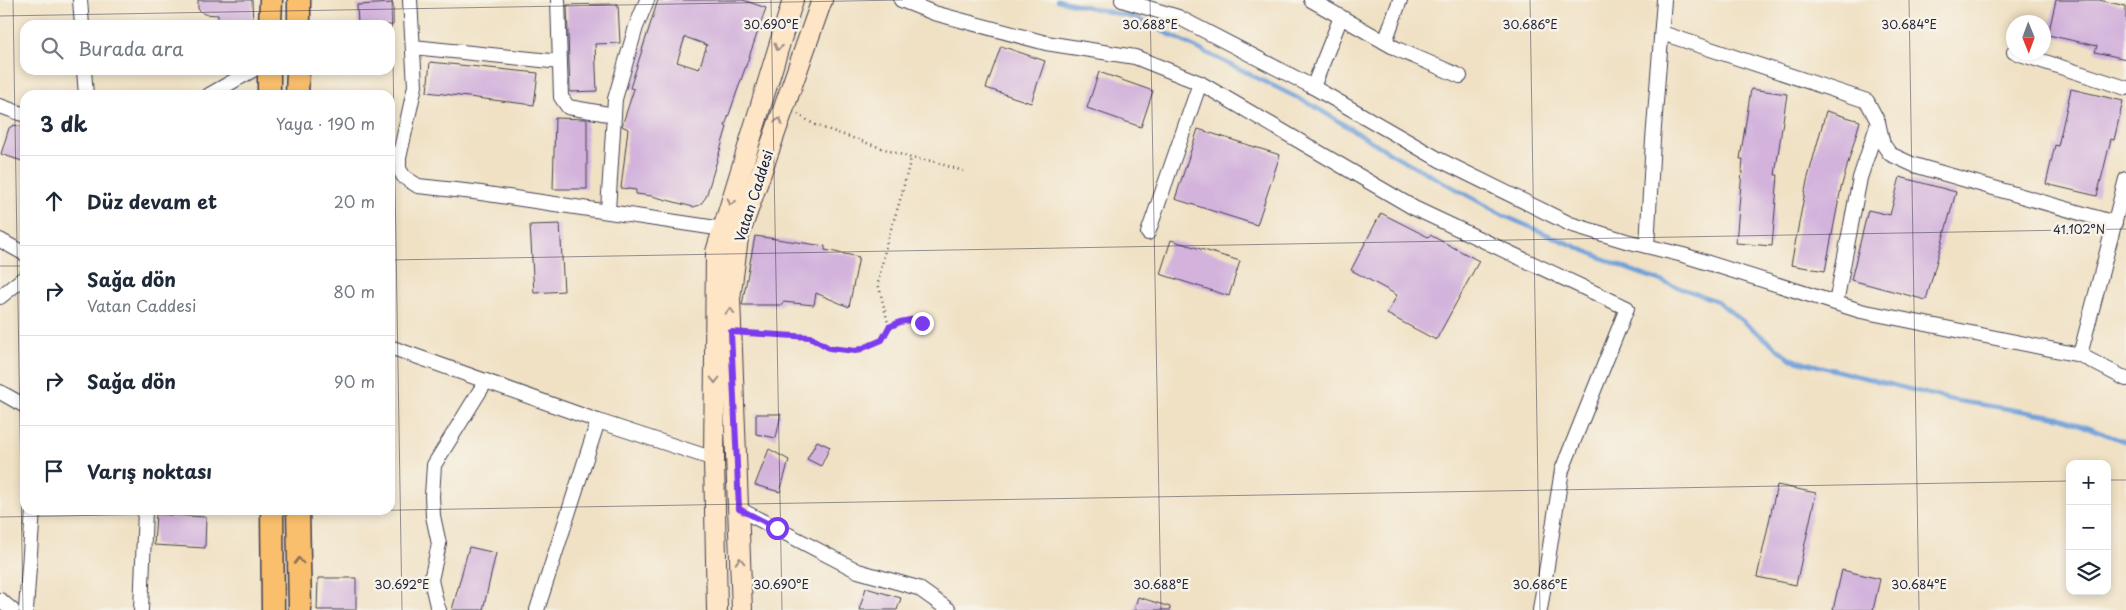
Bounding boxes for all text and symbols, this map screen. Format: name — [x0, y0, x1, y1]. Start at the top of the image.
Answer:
text: 30.690°E — [743, 15, 799, 33]
text: 30.688°E — [1122, 15, 1178, 33]
text: 30.686°E — [1502, 15, 1558, 33]
text: 30.684°E — [1881, 15, 1937, 33]
north arrow — [2006, 15, 2051, 60]
search box — [20, 20, 395, 75]
icon: search — [38, 34, 66, 62]
text: Burada ara — [78, 34, 183, 62]
one-way arrow — [774, 42, 784, 50]
text: 3 dk — [40, 107, 88, 139]
text: Yaya · 190 m — [276, 111, 375, 135]
one-way arrow — [773, 118, 783, 126]
street label: Vatan Caddesi — [729, 147, 778, 245]
icon: ahead — [40, 187, 68, 215]
text: Düz devam et — [87, 187, 217, 215]
text: 20 m — [334, 189, 375, 213]
one-way arrow — [726, 197, 736, 206]
text: 41.102°N — [2053, 220, 2105, 238]
text: Sağa dön — [87, 265, 176, 293]
icon: right — [40, 277, 68, 305]
text: 80 m — [333, 279, 375, 303]
text: Vatan Caddesi — [87, 293, 196, 317]
one-way arrow — [725, 307, 736, 315]
route end — [911, 312, 934, 335]
icon: right — [40, 367, 68, 395]
text: Sağa dön — [87, 367, 176, 395]
text: 90 m — [334, 369, 375, 393]
one-way arrow — [710, 376, 720, 384]
icon: arrive — [40, 457, 68, 485]
text: Varış noktası — [87, 457, 212, 485]
map controls — [2066, 460, 2111, 595]
button: + — [2066, 460, 2111, 505]
button: − — [2066, 505, 2111, 550]
route start — [766, 517, 789, 540]
button: layers — [2066, 550, 2111, 595]
one-way arrow — [293, 557, 304, 565]
one-way arrow — [735, 557, 746, 565]
text: 30.692°E — [374, 575, 430, 593]
text: 30.690°E — [753, 575, 809, 593]
text: 30.688°E — [1133, 575, 1189, 593]
text: 30.686°E — [1512, 575, 1568, 593]
text: 30.684°E — [1891, 575, 1947, 593]

